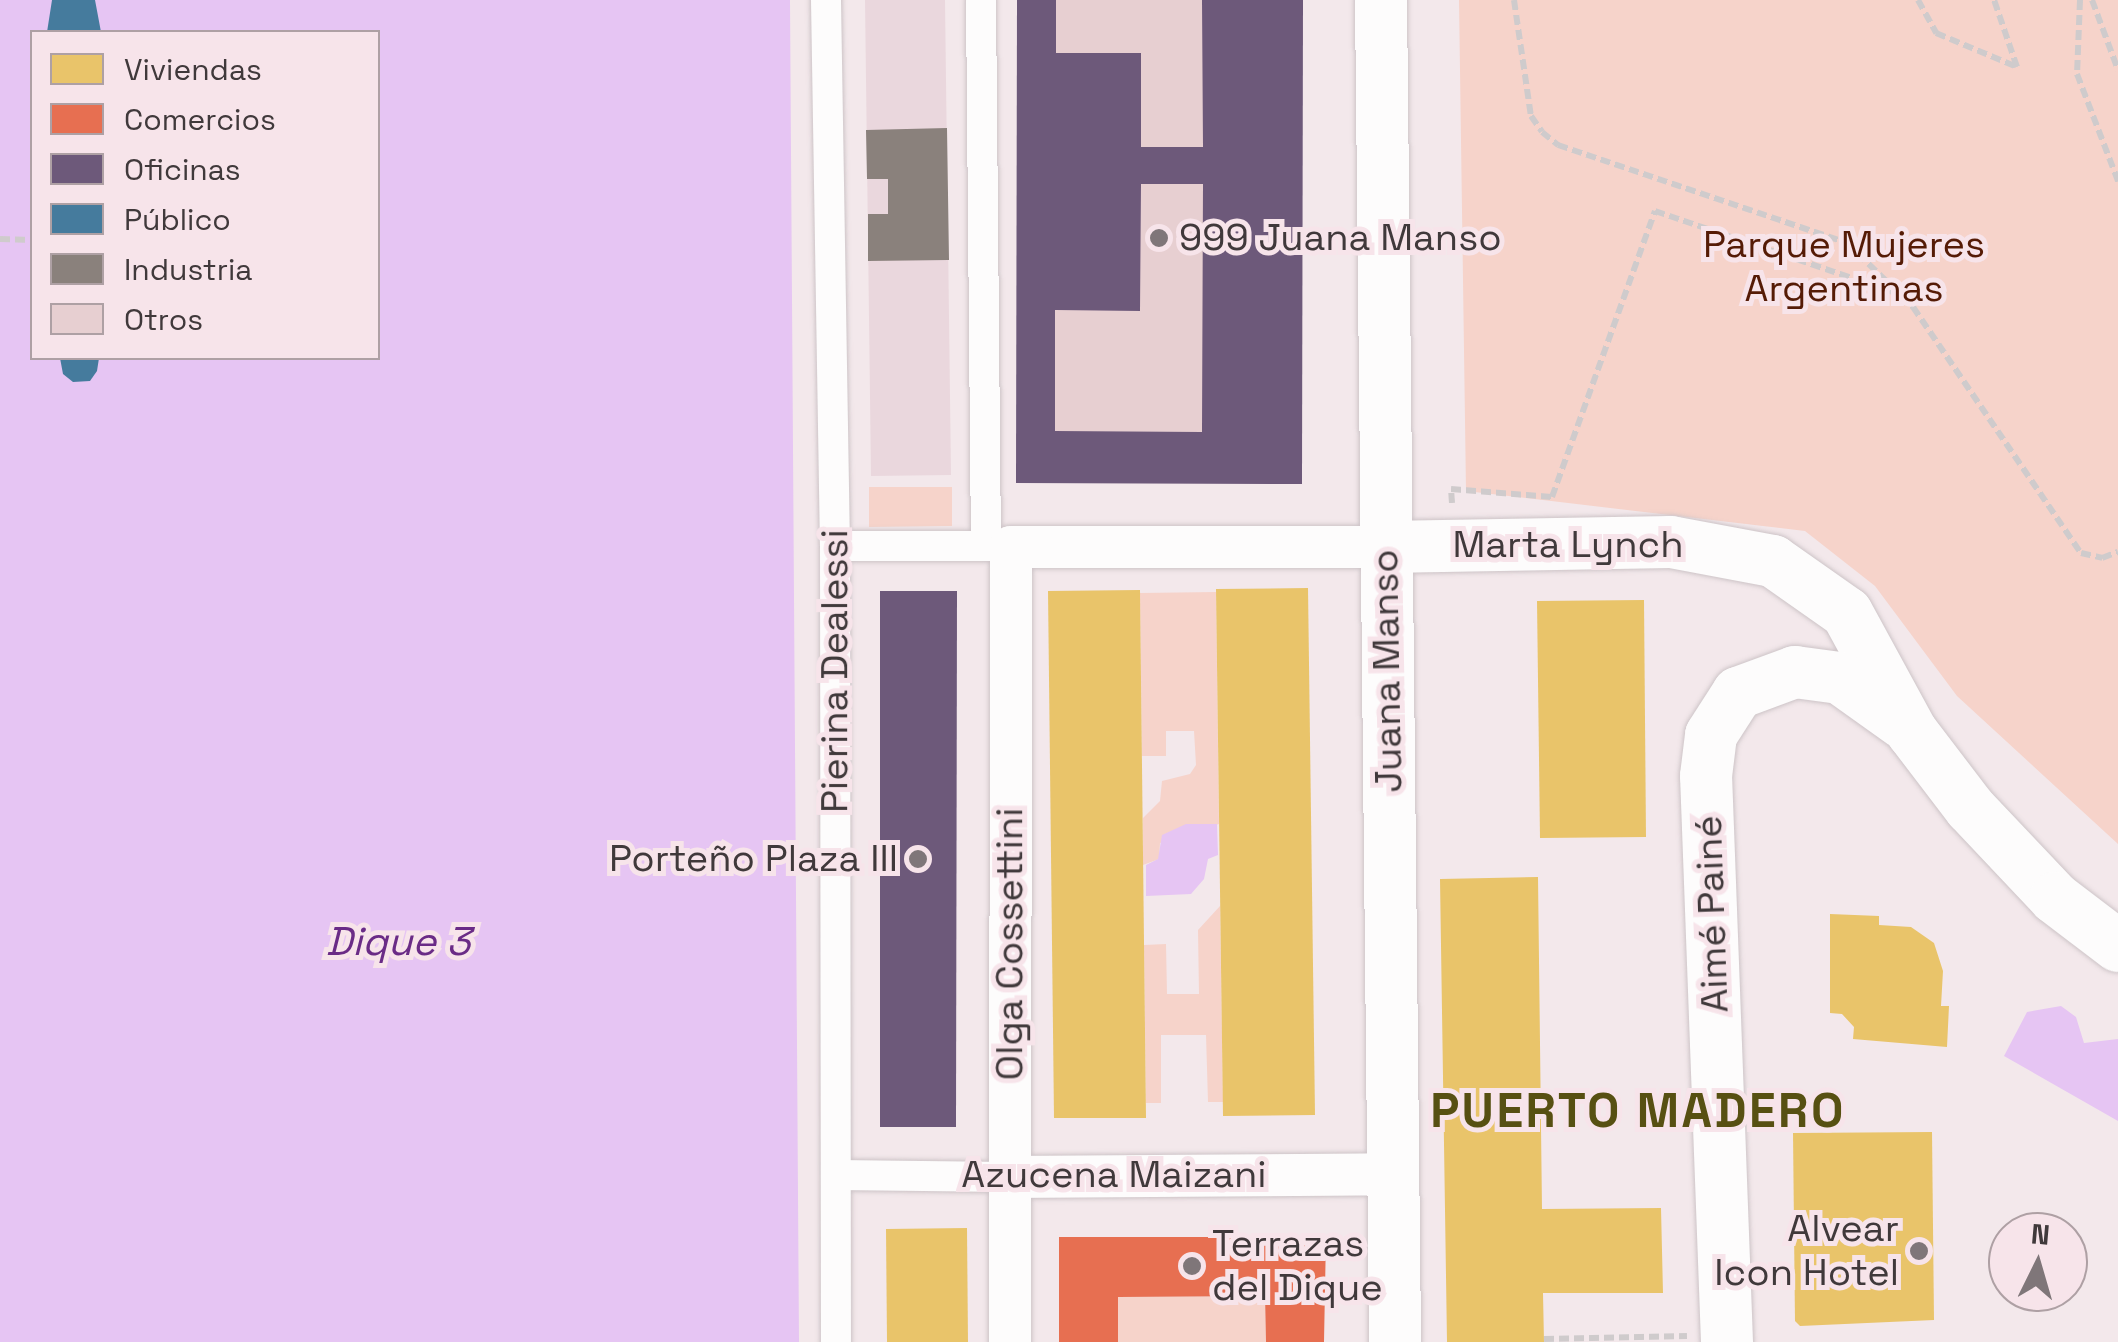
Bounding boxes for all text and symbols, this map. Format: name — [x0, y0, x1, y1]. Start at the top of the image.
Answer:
legend — [30, 30, 380, 360]
text: Viviendas — [124, 50, 262, 89]
text: Comercios — [124, 100, 276, 139]
text: Oficinas — [124, 150, 241, 189]
text: Público — [124, 200, 231, 239]
place label: 999 Juana Manso — [1179, 215, 1502, 261]
park label: Parque Mujeres Argentinas — [1703, 222, 1985, 312]
marker: 999 Juana Manso — [1148, 227, 1170, 249]
text: Industria — [124, 250, 253, 289]
text: Otros — [124, 300, 203, 339]
street label: Marta Lynch — [1452, 522, 1684, 568]
street label: Pierina Dealessi — [812, 529, 858, 813]
street label: Juana Manso — [1362, 549, 1412, 793]
street label: Olga Cossettini — [987, 808, 1033, 1080]
street label: Aimé Painé — [1686, 814, 1738, 1014]
place label: Porteño Plaza III — [609, 836, 898, 882]
marker: Porteño Plaza III — [907, 848, 929, 870]
water label: Dique 3 — [326, 918, 470, 966]
district label: PUERTO MADERO — [1430, 1082, 1846, 1140]
street label: Azucena Maizani — [961, 1152, 1267, 1198]
place label: Alvear Icon Hotel — [1714, 1206, 1899, 1296]
north arrow — [1988, 1212, 2088, 1312]
text: N — [2030, 1215, 2051, 1253]
place label: Terrazas del Dique — [1212, 1221, 1383, 1310]
marker: Alvear Icon Hotel — [1908, 1240, 1930, 1262]
marker: Terrazas del Dique — [1181, 1255, 1203, 1277]

